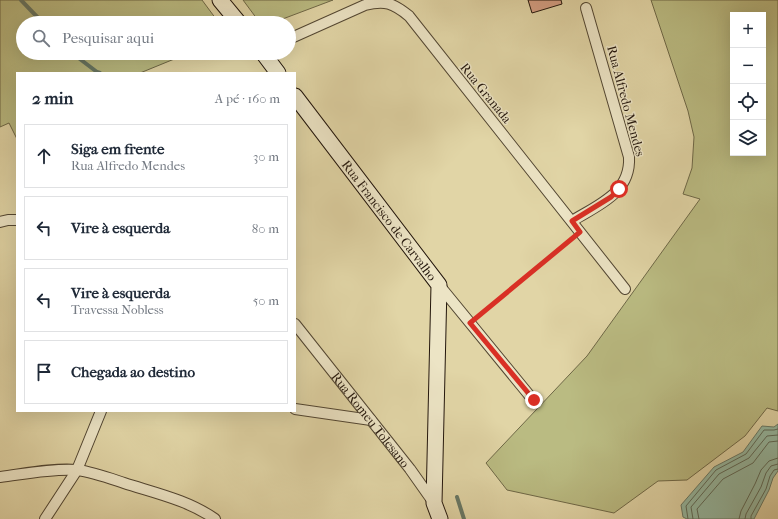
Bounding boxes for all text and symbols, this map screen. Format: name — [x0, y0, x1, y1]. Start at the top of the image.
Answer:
map controls — [730, 12, 766, 156]
button: + — [730, 12, 766, 48]
search box — [16, 16, 296, 60]
icon: search — [30, 27, 52, 49]
text: Pesquisar aqui — [62, 29, 154, 47]
street label: Rua Alfredo Mendes — [604, 44, 648, 158]
button: − — [730, 48, 766, 84]
street label: Rua Granada — [457, 60, 515, 127]
button: locate — [730, 84, 766, 120]
text: 2 min — [32, 88, 73, 108]
text: A pé · 160 m — [215, 91, 280, 106]
button: layers — [730, 120, 766, 156]
text: Siga em frente — [71, 140, 164, 158]
icon: ahead — [33, 145, 55, 167]
text: 30 m — [253, 149, 279, 164]
street label: Rua Francisco de Carvalho — [339, 157, 440, 284]
text: Rua Alfredo Mendes — [71, 158, 185, 173]
route start — [610, 180, 628, 198]
icon: left — [33, 217, 55, 239]
text: Vire à esquerda — [71, 219, 170, 237]
text: 80 m — [252, 221, 279, 236]
text: Vire à esquerda — [71, 284, 170, 302]
icon: left — [33, 289, 55, 311]
text: 50 m — [253, 293, 279, 308]
text: Travessa Nobless — [71, 302, 164, 317]
icon: arrive — [33, 361, 55, 383]
text: Chegada ao destino — [71, 363, 195, 381]
street label: Rua Romeu Tolesano — [328, 369, 413, 471]
route end — [525, 391, 543, 409]

